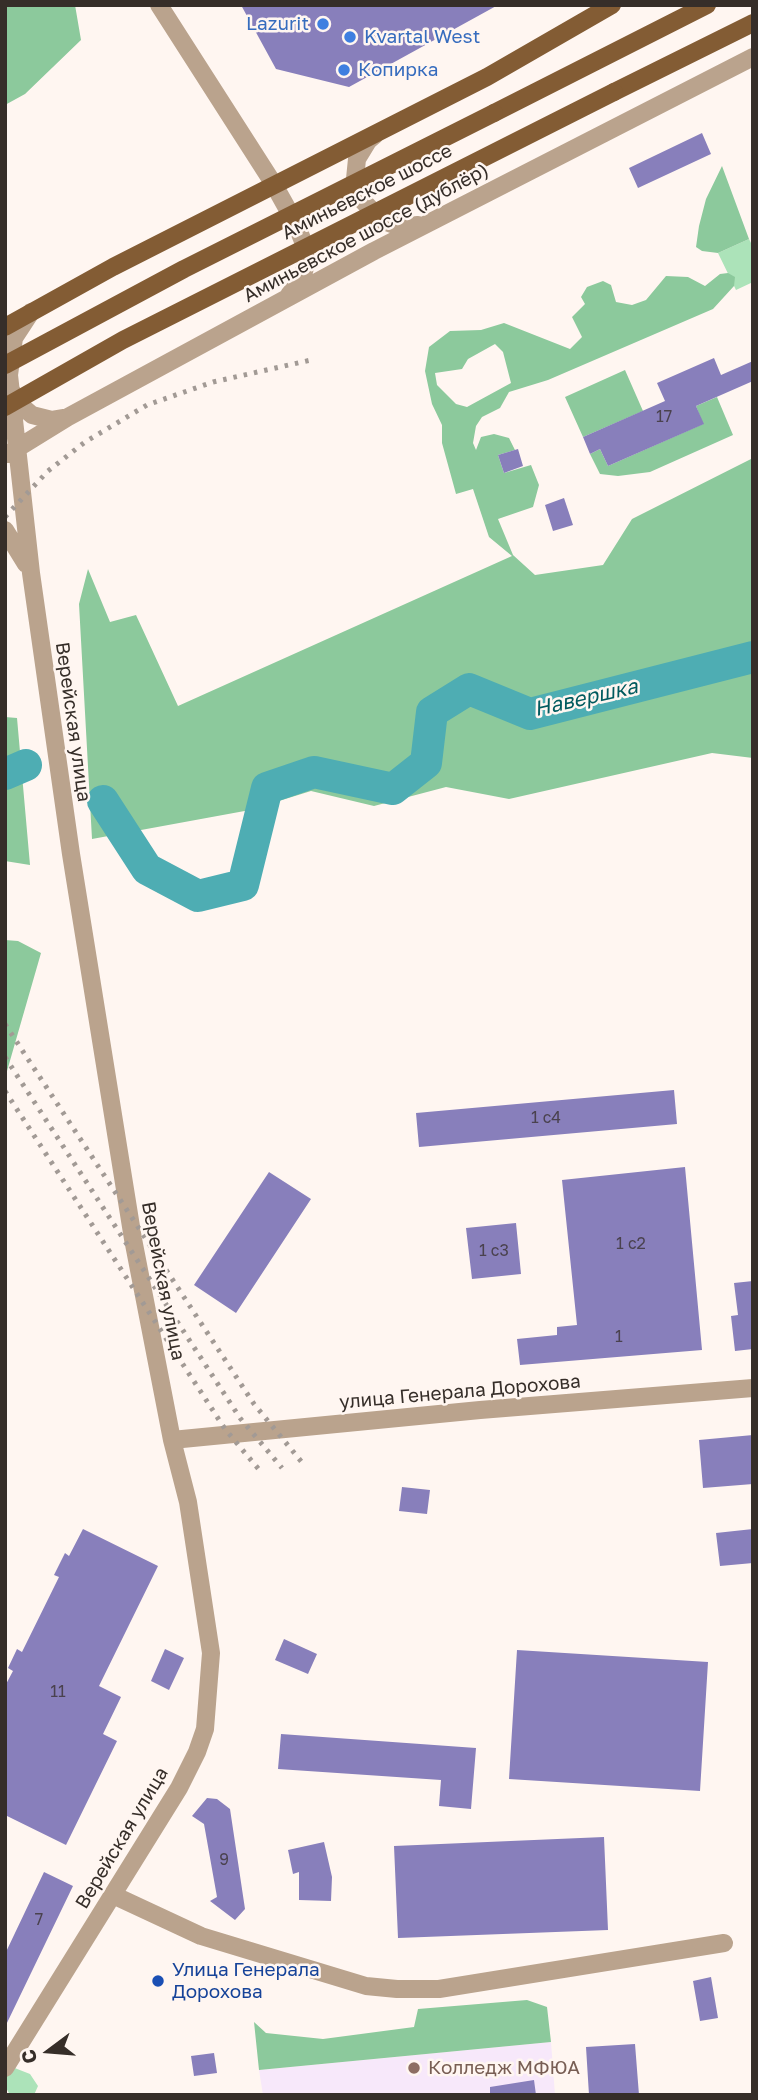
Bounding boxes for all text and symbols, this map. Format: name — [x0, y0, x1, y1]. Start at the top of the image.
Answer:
place label: Lazurit — [246, 13, 309, 35]
marker: Lazurit — [315, 16, 331, 32]
place label: Kvartal West — [364, 26, 480, 48]
marker: Kvartal West — [342, 29, 358, 45]
place label: Копирка — [358, 59, 438, 81]
marker: Копирка — [336, 62, 352, 78]
street label: Аминьевское шоссе — [278, 139, 456, 245]
street label: Аминьевское шоссе (дублёр) — [240, 159, 492, 307]
house number: 17 — [656, 407, 672, 427]
street label: Верейская улица — [50, 641, 96, 803]
water label: Навершка — [532, 674, 640, 722]
house number: 1 с4 — [531, 1108, 561, 1128]
street label: Верейская улица — [136, 1200, 190, 1362]
house number: 1 с2 — [616, 1234, 646, 1254]
house number: 1 с3 — [479, 1241, 509, 1261]
house number: 1 — [615, 1327, 623, 1347]
street label: улица Генерала Дорохова — [338, 1370, 582, 1414]
house number: 11 — [50, 1682, 66, 1702]
street label: Верейская улица — [71, 1763, 173, 1913]
house number: 9 — [219, 1850, 229, 1870]
house number: 7 — [35, 1910, 43, 1930]
place label: Улица Генерала Дорохова — [172, 1959, 320, 2003]
marker: Улица Генерала Дорохова — [150, 1973, 166, 1989]
north arrow — [14, 2016, 84, 2086]
text: С — [15, 2047, 41, 2067]
place label: Колледж МФЮА — [428, 2057, 580, 2079]
marker: Колледж МФЮА — [406, 2060, 422, 2076]

